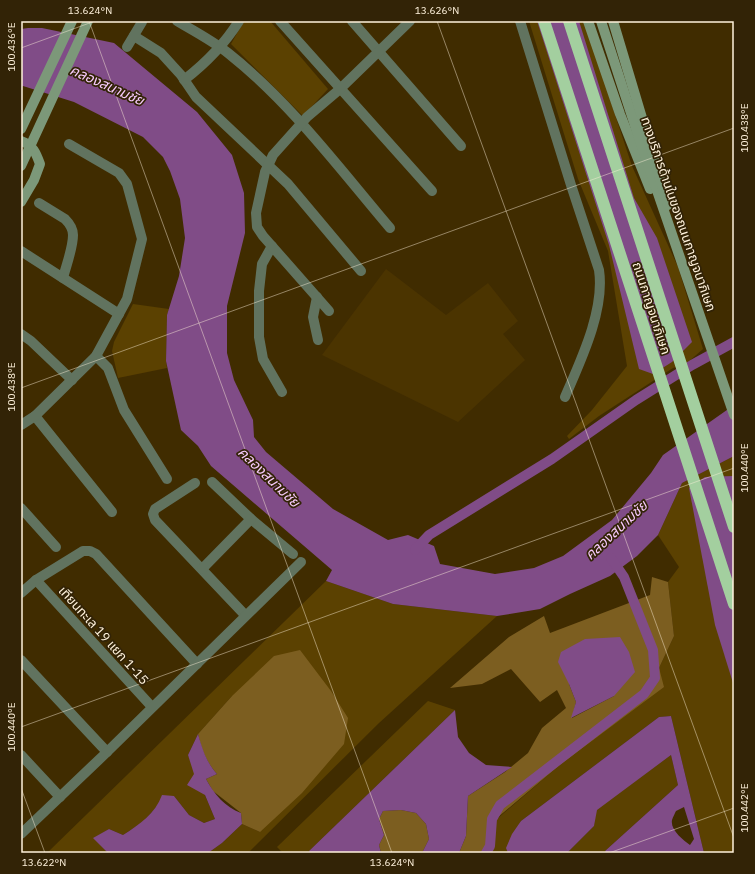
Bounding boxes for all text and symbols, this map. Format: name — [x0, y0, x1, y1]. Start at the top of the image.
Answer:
text: 13.624°N — [68, 4, 112, 17]
text: 13.626°N — [415, 4, 459, 17]
text: 100.436°E — [5, 22, 18, 72]
water label: คลองสนามชัย — [67, 61, 148, 110]
text: 100.438°E — [738, 103, 751, 153]
street label: ทางบริการด้านในของถนนกาญจนาภิเษก — [638, 115, 720, 313]
street label: ถนนกาญจนาภิเษก — [630, 260, 674, 356]
text: 100.438°E — [5, 362, 18, 412]
water label: คลองสนามชัย — [234, 443, 305, 512]
text: 100.440°E — [738, 443, 751, 493]
water label: คลองสนามชัย — [581, 495, 652, 564]
street label: เทียนทะเล 19 แยก 1-15 — [55, 583, 152, 688]
text: 100.440°E — [5, 702, 18, 752]
text: 100.442°E — [738, 783, 751, 833]
text: 13.622°N — [22, 856, 66, 869]
text: 13.624°N — [370, 856, 414, 869]

